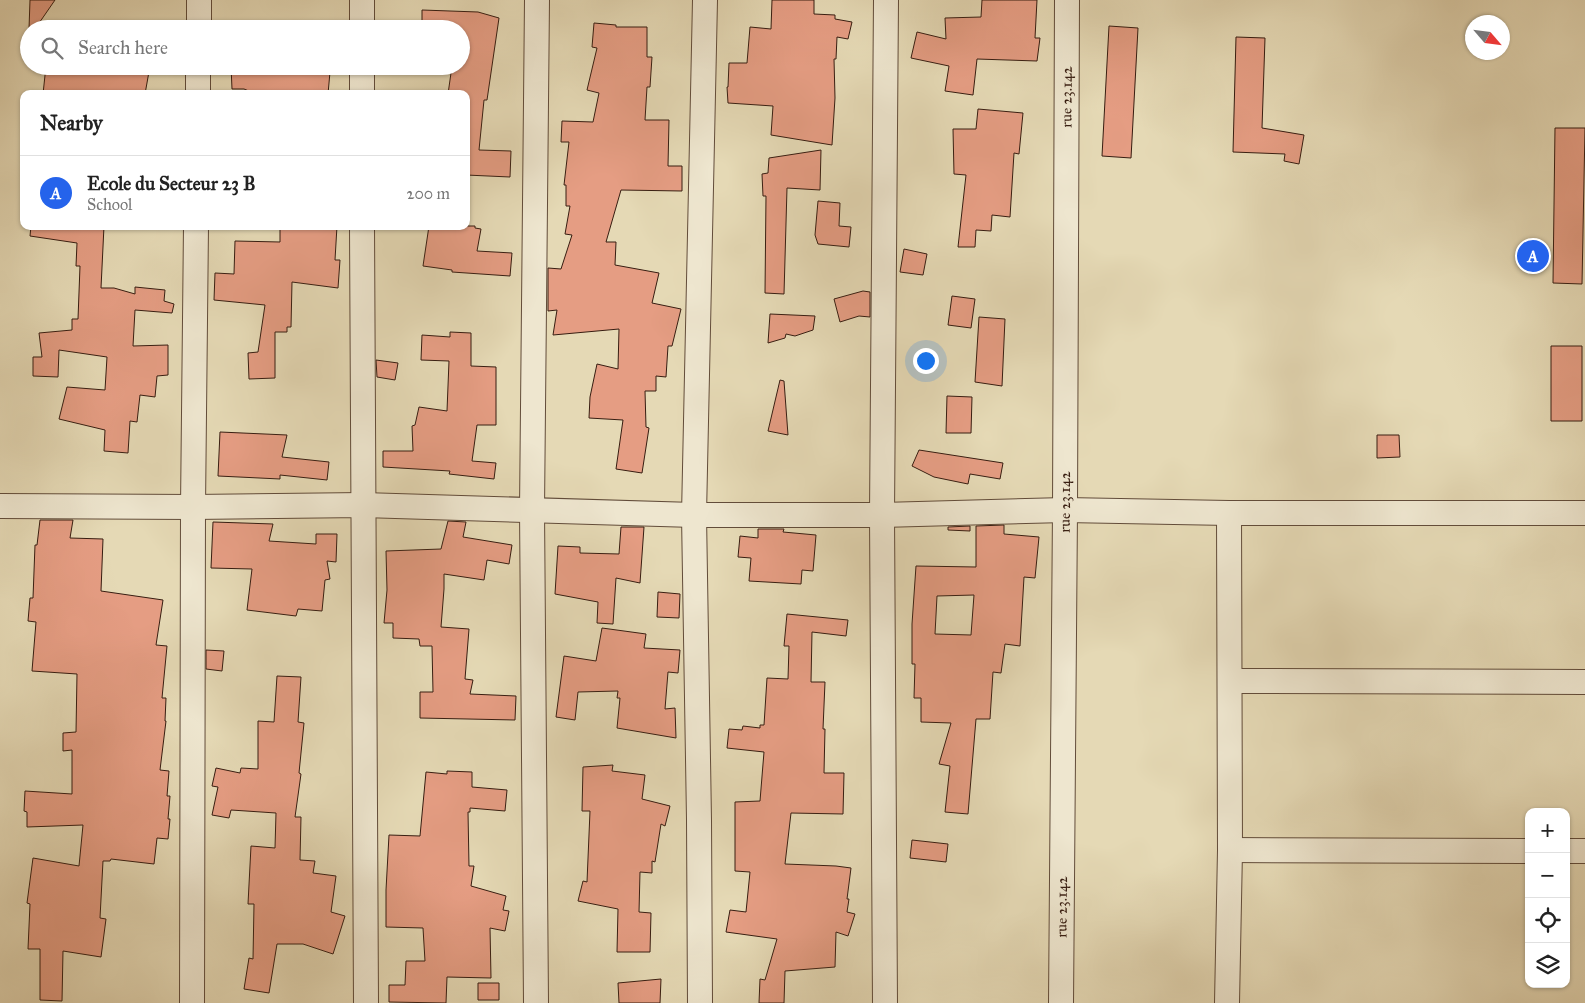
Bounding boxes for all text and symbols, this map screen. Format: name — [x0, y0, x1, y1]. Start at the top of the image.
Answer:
north arrow — [1465, 15, 1510, 60]
search box — [20, 20, 470, 75]
icon: search — [38, 34, 66, 62]
text: Search here — [78, 36, 168, 59]
street label: rue 23.142 — [1057, 66, 1076, 128]
text: Nearby — [40, 110, 103, 136]
text: Ecole du Secteur 23 B — [87, 172, 256, 195]
text: A — [51, 184, 61, 203]
text: 200 m — [407, 184, 450, 203]
text: School — [87, 195, 132, 214]
pin: A — [1517, 237, 1549, 275]
your location — [913, 348, 939, 374]
street label: rue 23.142 — [1056, 471, 1074, 533]
map controls — [1525, 808, 1570, 988]
button: + — [1525, 808, 1570, 853]
button: − — [1525, 853, 1570, 898]
street label: rue 23.142 — [1053, 876, 1071, 938]
button: locate — [1525, 898, 1570, 943]
button: layers — [1525, 943, 1570, 988]

